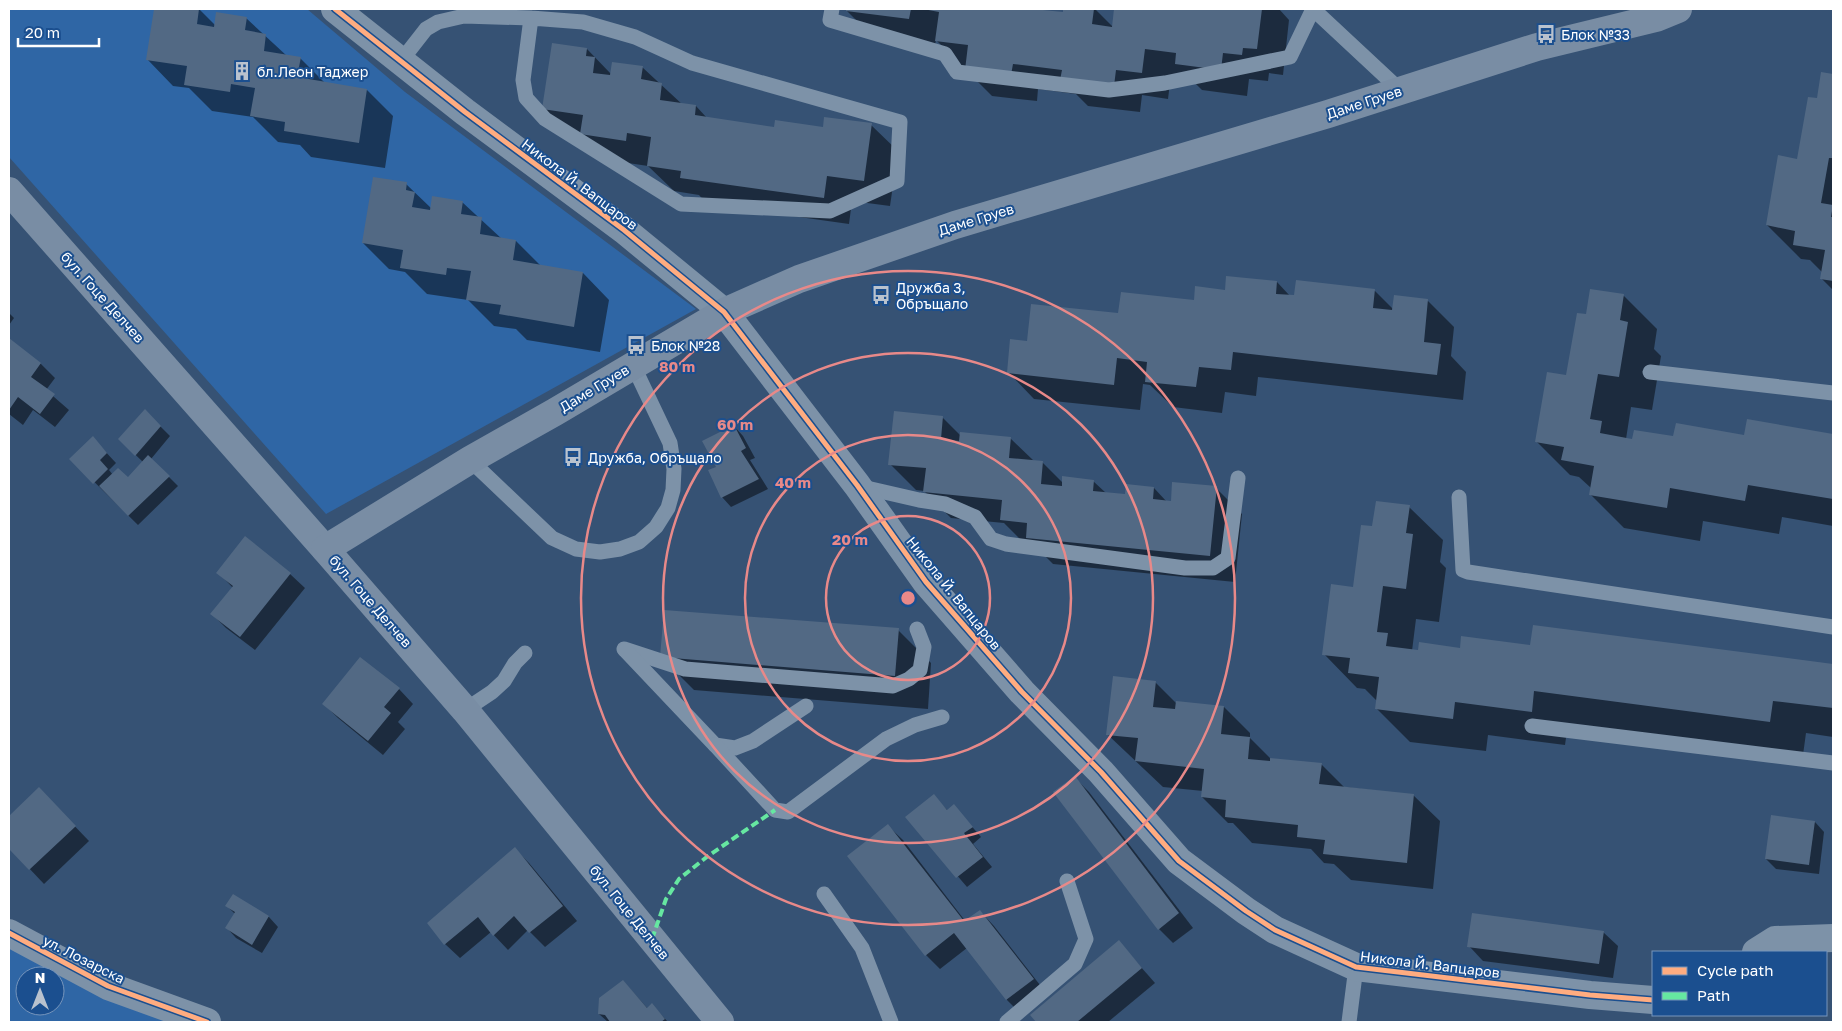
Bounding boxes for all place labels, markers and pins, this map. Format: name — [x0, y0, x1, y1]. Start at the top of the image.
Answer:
bus stop icon: Блок №33 — [1535, 23, 1557, 45]
place label: Блок №33 — [1561, 26, 1630, 43]
building icon: бл.Леон Таджер — [231, 60, 253, 82]
place label: бл.Леон Таджер — [257, 63, 368, 80]
place label: Дружба 3, Обръщало — [896, 279, 968, 312]
bus stop icon: Дружба 3, Обръщало — [870, 284, 892, 306]
bus stop icon: Блок №28 — [625, 334, 647, 356]
place label: Блок №28 — [651, 337, 720, 354]
bus stop icon: Дружба, Обръщало — [562, 446, 584, 468]
place label: Дружба, Обръщало — [588, 449, 722, 466]
centre of rings — [899, 589, 917, 607]

